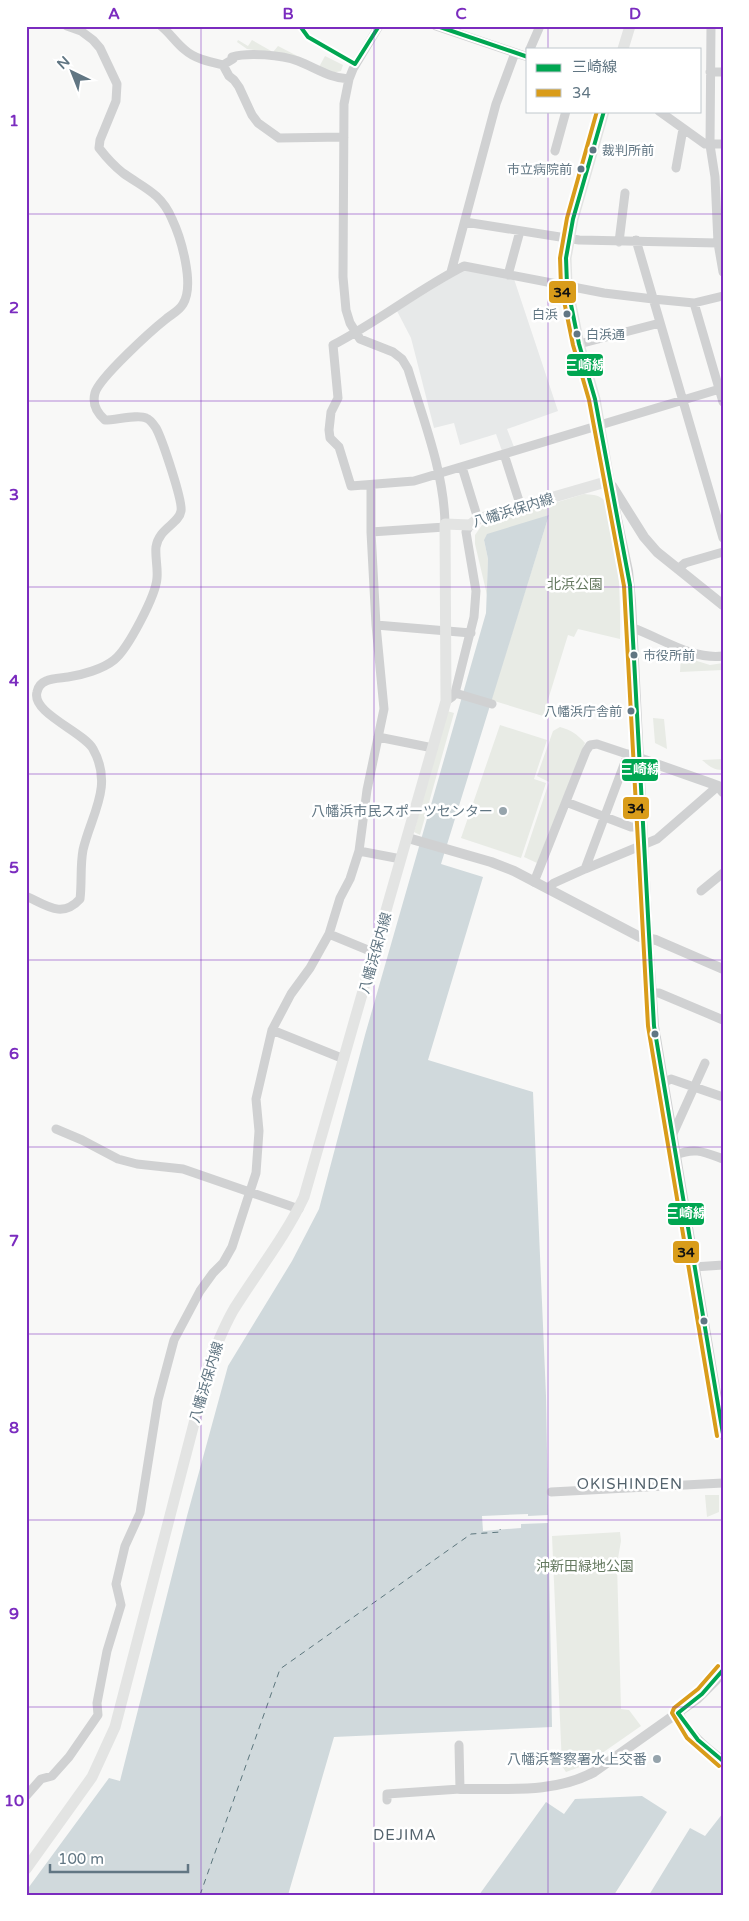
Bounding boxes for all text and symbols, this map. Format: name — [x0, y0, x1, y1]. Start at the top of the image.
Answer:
text: A — [108, 4, 120, 24]
text: B — [282, 4, 294, 24]
text: C — [455, 4, 467, 24]
text: D — [629, 4, 641, 24]
north arrow — [48, 48, 98, 98]
legend — [526, 48, 702, 112]
text: N — [54, 53, 73, 73]
text: 三崎線 — [572, 58, 617, 76]
text: 34 — [572, 84, 591, 102]
text: 1 — [9, 111, 19, 131]
place label: 裁判所前 — [602, 143, 654, 159]
marker: 裁判所前 — [588, 145, 598, 155]
place label: 市立病院前 — [507, 162, 572, 178]
marker: 市立病院前 — [576, 164, 586, 174]
line badge: 34 — [548, 280, 577, 304]
text: 34 — [553, 284, 571, 301]
text: 2 — [9, 298, 19, 318]
place label: 白浜 — [532, 307, 558, 323]
marker: 白浜 — [562, 309, 572, 319]
place label: 白浜通 — [586, 327, 625, 343]
marker: 白浜通 — [572, 329, 582, 339]
line badge: 三崎線 — [566, 353, 604, 377]
text: 三崎線 — [564, 357, 606, 374]
text: 3 — [9, 485, 19, 505]
street label: 八幡浜保内線 — [470, 490, 556, 531]
park label: 北浜公園 — [547, 576, 603, 593]
place label: 市役所前 — [643, 648, 695, 664]
marker: 市役所前 — [629, 650, 639, 660]
text: 4 — [9, 671, 19, 691]
place label: 八幡浜庁舎前 — [544, 704, 622, 720]
marker: 八幡浜庁舎前 — [626, 706, 636, 716]
line badge: 三崎線 — [621, 758, 659, 782]
text: 三崎線 — [619, 761, 661, 778]
line badge: 34 — [622, 796, 650, 820]
text: 34 — [627, 800, 645, 817]
place label: 八幡浜市民スポーツセンター — [311, 803, 493, 820]
marker: 八幡浜市民スポーツセンター — [497, 805, 509, 817]
text: 5 — [9, 858, 19, 878]
street label: 八幡浜保内線 — [356, 910, 395, 996]
unlabelled marker — [650, 1029, 660, 1039]
text: 6 — [9, 1044, 19, 1064]
line badge: 三崎線 — [667, 1202, 705, 1226]
text: 三崎線 — [665, 1205, 707, 1222]
text: 7 — [9, 1231, 19, 1251]
line badge: 34 — [672, 1240, 700, 1264]
text: 34 — [677, 1244, 695, 1261]
unlabelled marker — [699, 1316, 709, 1326]
street label: 八幡浜保内線 — [186, 1339, 227, 1425]
text: 8 — [9, 1418, 19, 1438]
district label: OKISHINDEN — [577, 1475, 683, 1493]
park label: 沖新田緑地公園 — [536, 1558, 634, 1575]
text: 9 — [9, 1604, 19, 1624]
place label: 八幡浜警察署水上交番 — [507, 1751, 647, 1768]
marker: 八幡浜警察署水上交番 — [651, 1753, 663, 1765]
text: 10 — [4, 1791, 24, 1811]
district label: DEJIMA — [373, 1826, 437, 1844]
scale bar — [50, 1841, 188, 1873]
text: 100 m — [58, 1850, 104, 1868]

